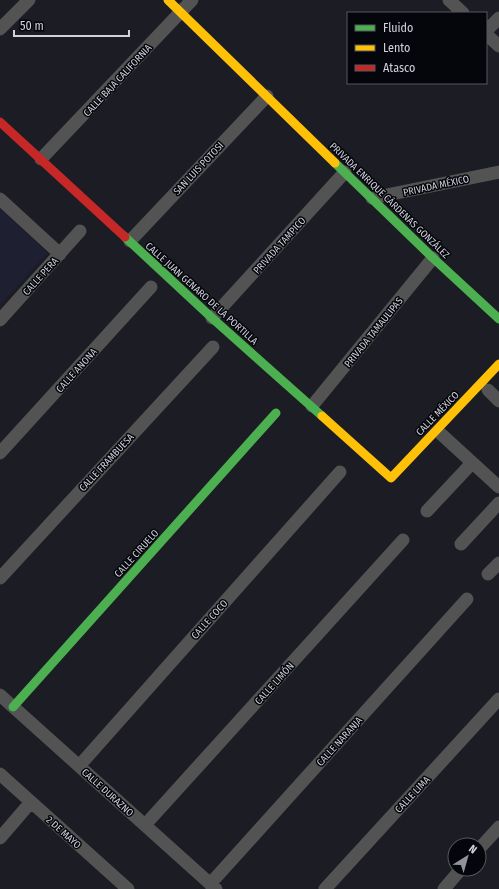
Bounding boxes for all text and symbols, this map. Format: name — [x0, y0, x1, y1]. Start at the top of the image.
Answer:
scale bar — [14, 12, 129, 38]
legend — [347, 12, 487, 84]
text: 50 m — [20, 19, 44, 33]
text: Fluido — [383, 21, 413, 35]
street label: CALLE BAJA CALIFORNIA — [81, 41, 155, 119]
text: Lento — [383, 41, 410, 55]
text: Atasco — [383, 61, 415, 75]
street label: PRIVADA ENRIQUE CÁRDENAS GONZÁLEZ — [327, 139, 453, 261]
street label: SAN LUIS POTOSI — [171, 140, 226, 198]
street label: PRIVADA MÉXICO — [402, 171, 470, 199]
street label: PRIVADA TAMPICO — [251, 215, 308, 277]
street label: CALLE JUAN GENARO DE LA PORTILLA — [143, 240, 261, 348]
street label: CALLE PERA — [21, 255, 61, 298]
street label: PRIVADA TAMAULIPAS — [342, 295, 406, 370]
street label: CALLE ANONA — [54, 346, 100, 395]
street label: CALLE MÉXICO — [412, 388, 462, 438]
street label: CALLE FRAMBUESA — [77, 431, 137, 494]
street label: CALLE CIRUELO — [112, 527, 161, 580]
street label: CALLE COCO — [189, 598, 230, 642]
street label: CALLE LIMÓN — [251, 659, 297, 707]
street label: CALLE NARANJA — [314, 714, 366, 769]
street label: CALLE DURAZNO — [79, 766, 136, 819]
street label: CALLE LIMA — [393, 773, 433, 815]
street label: 2 DE MAYO — [44, 814, 83, 851]
north arrow — [447, 837, 487, 877]
text: N — [466, 842, 479, 857]

